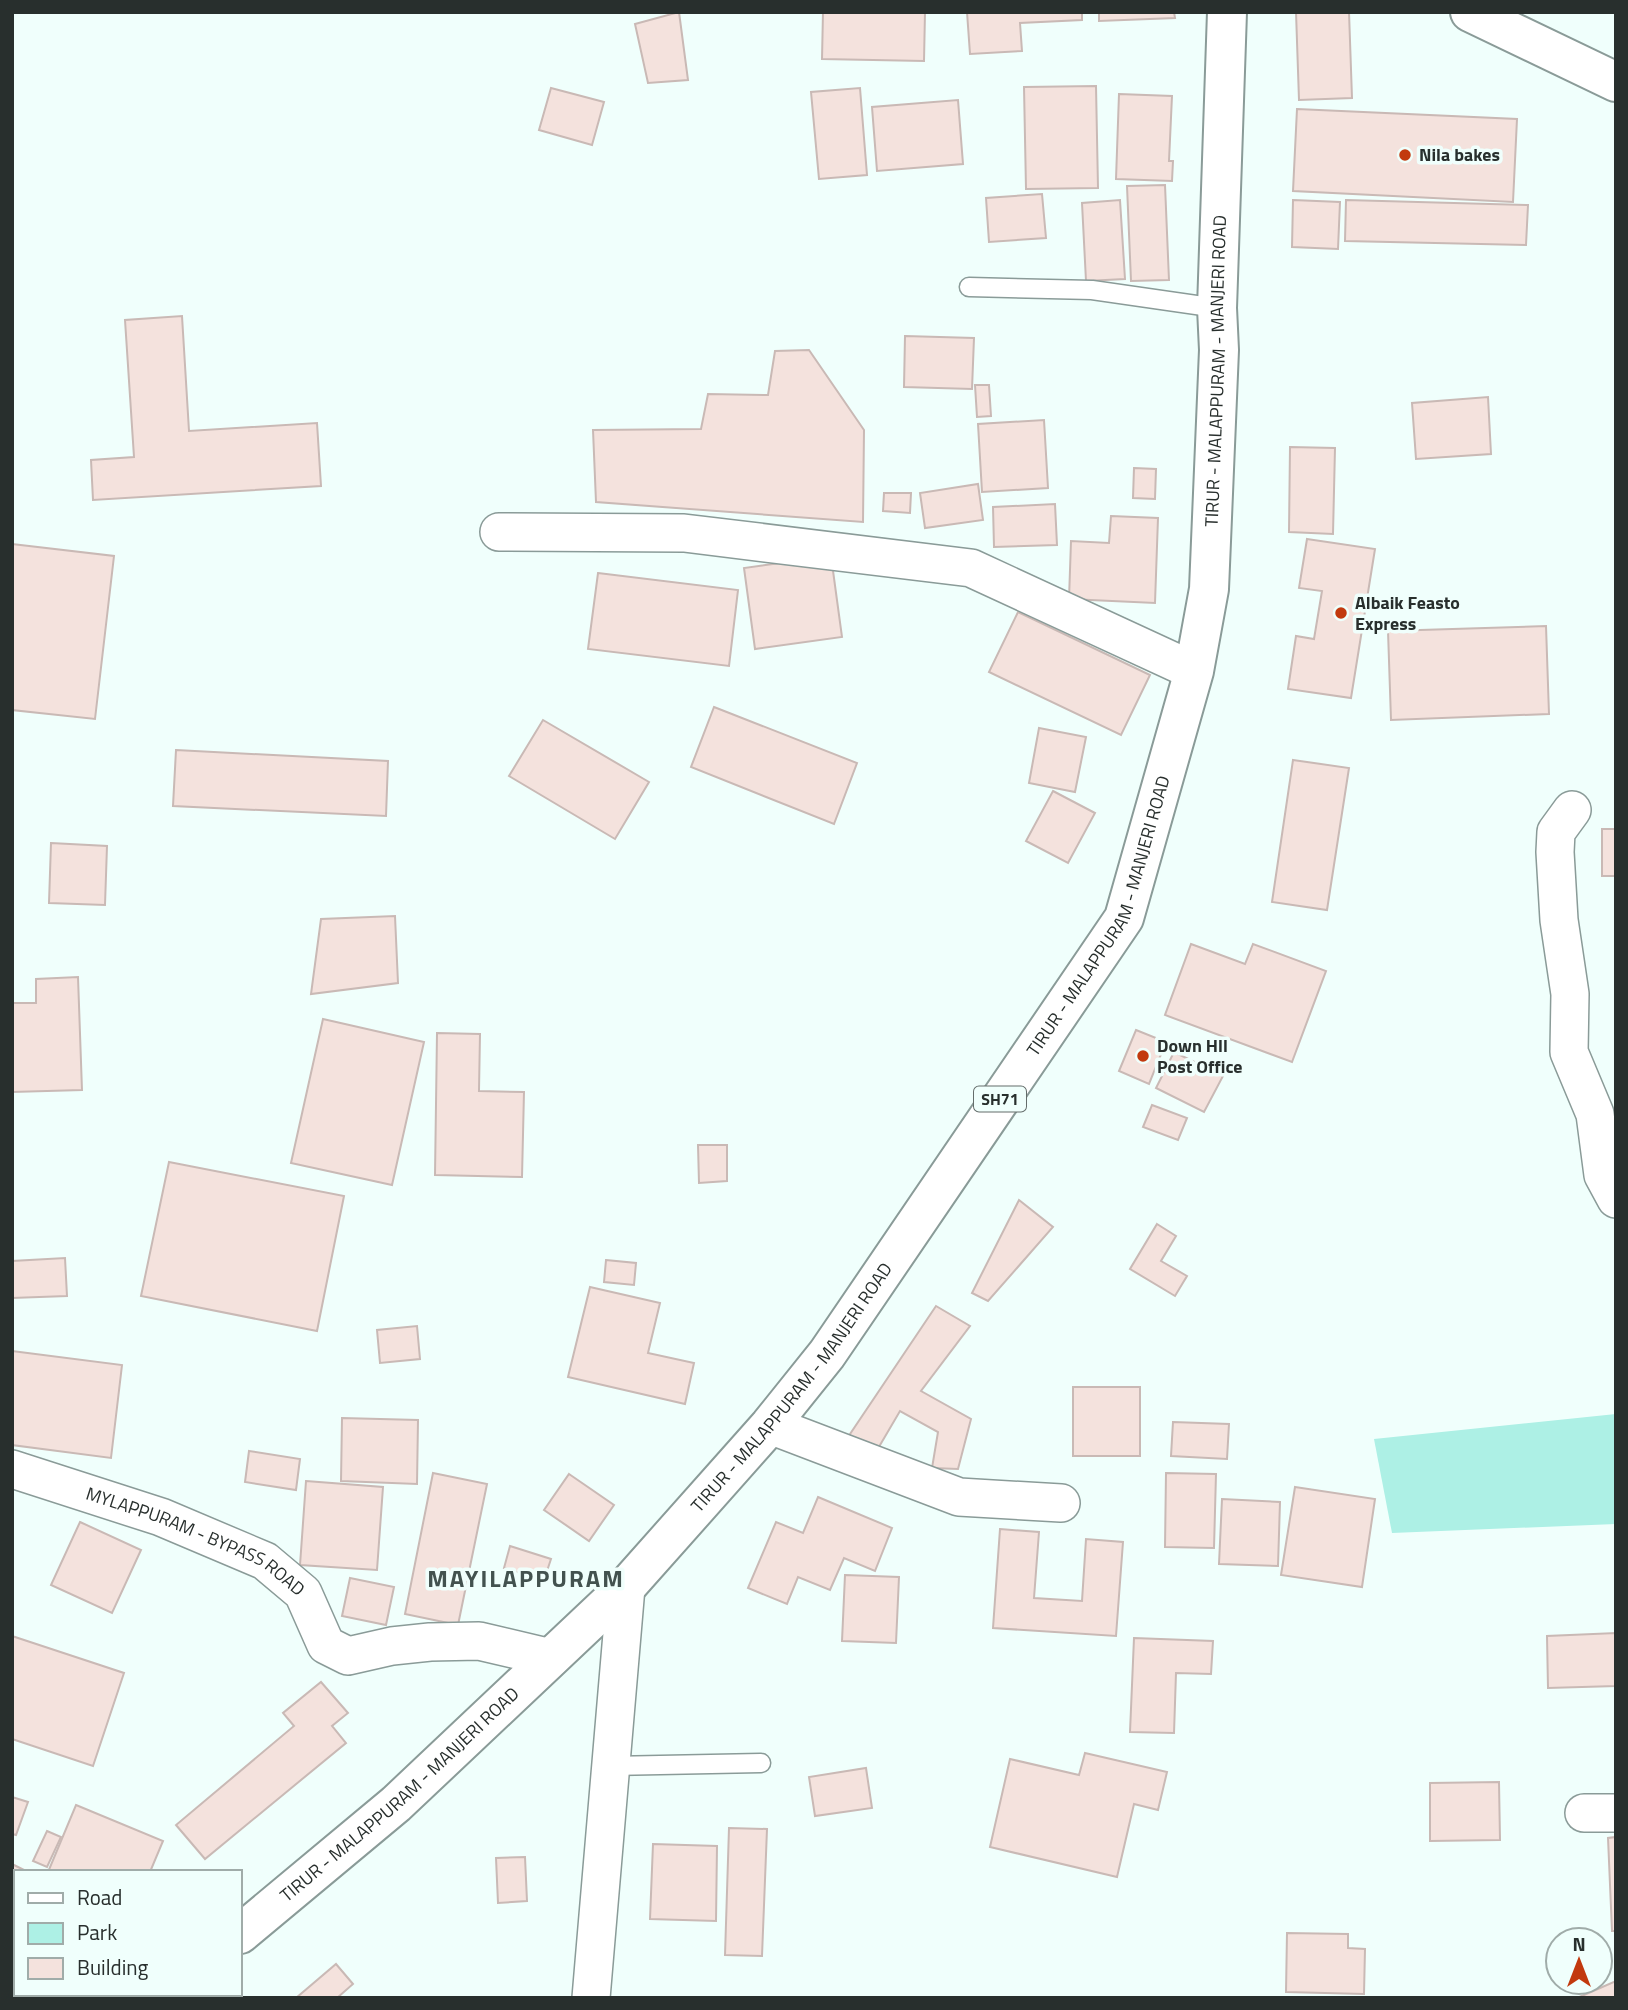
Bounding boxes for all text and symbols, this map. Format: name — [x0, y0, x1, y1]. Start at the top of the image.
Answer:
place label: Nila bakes — [1419, 141, 1500, 168]
marker: Nila bakes — [1397, 147, 1413, 163]
street label: TIRUR - MALAPPURAM - MANJERI ROAD — [1198, 215, 1233, 527]
place label: Albaik Feasto Express — [1355, 589, 1460, 637]
marker: Albaik Feasto Express — [1333, 605, 1349, 621]
street label: TIRUR - MALAPPURAM - MANJERI ROAD — [1020, 772, 1177, 1061]
place label: Down Hll Post Office — [1157, 1032, 1243, 1080]
marker: Down Hll Post Office — [1135, 1048, 1151, 1064]
road number: SH71 — [974, 1086, 1026, 1112]
street label: TIRUR - MALAPPURAM - MANJERI ROAD — [684, 1257, 899, 1518]
street label: MYLAPPURAM - BYPASS ROAD — [83, 1480, 311, 1602]
district label: MAYILAPPURAM — [427, 1560, 625, 1596]
street label: TIRUR - MALAPPURAM - MANJERI ROAD — [274, 1681, 525, 1908]
legend — [14, 1870, 242, 1996]
text: Road — [77, 1881, 122, 1913]
text: Park — [77, 1916, 117, 1948]
north arrow — [1544, 1926, 1614, 1996]
text: N — [1572, 1929, 1586, 1958]
text: Building — [77, 1951, 149, 1983]

